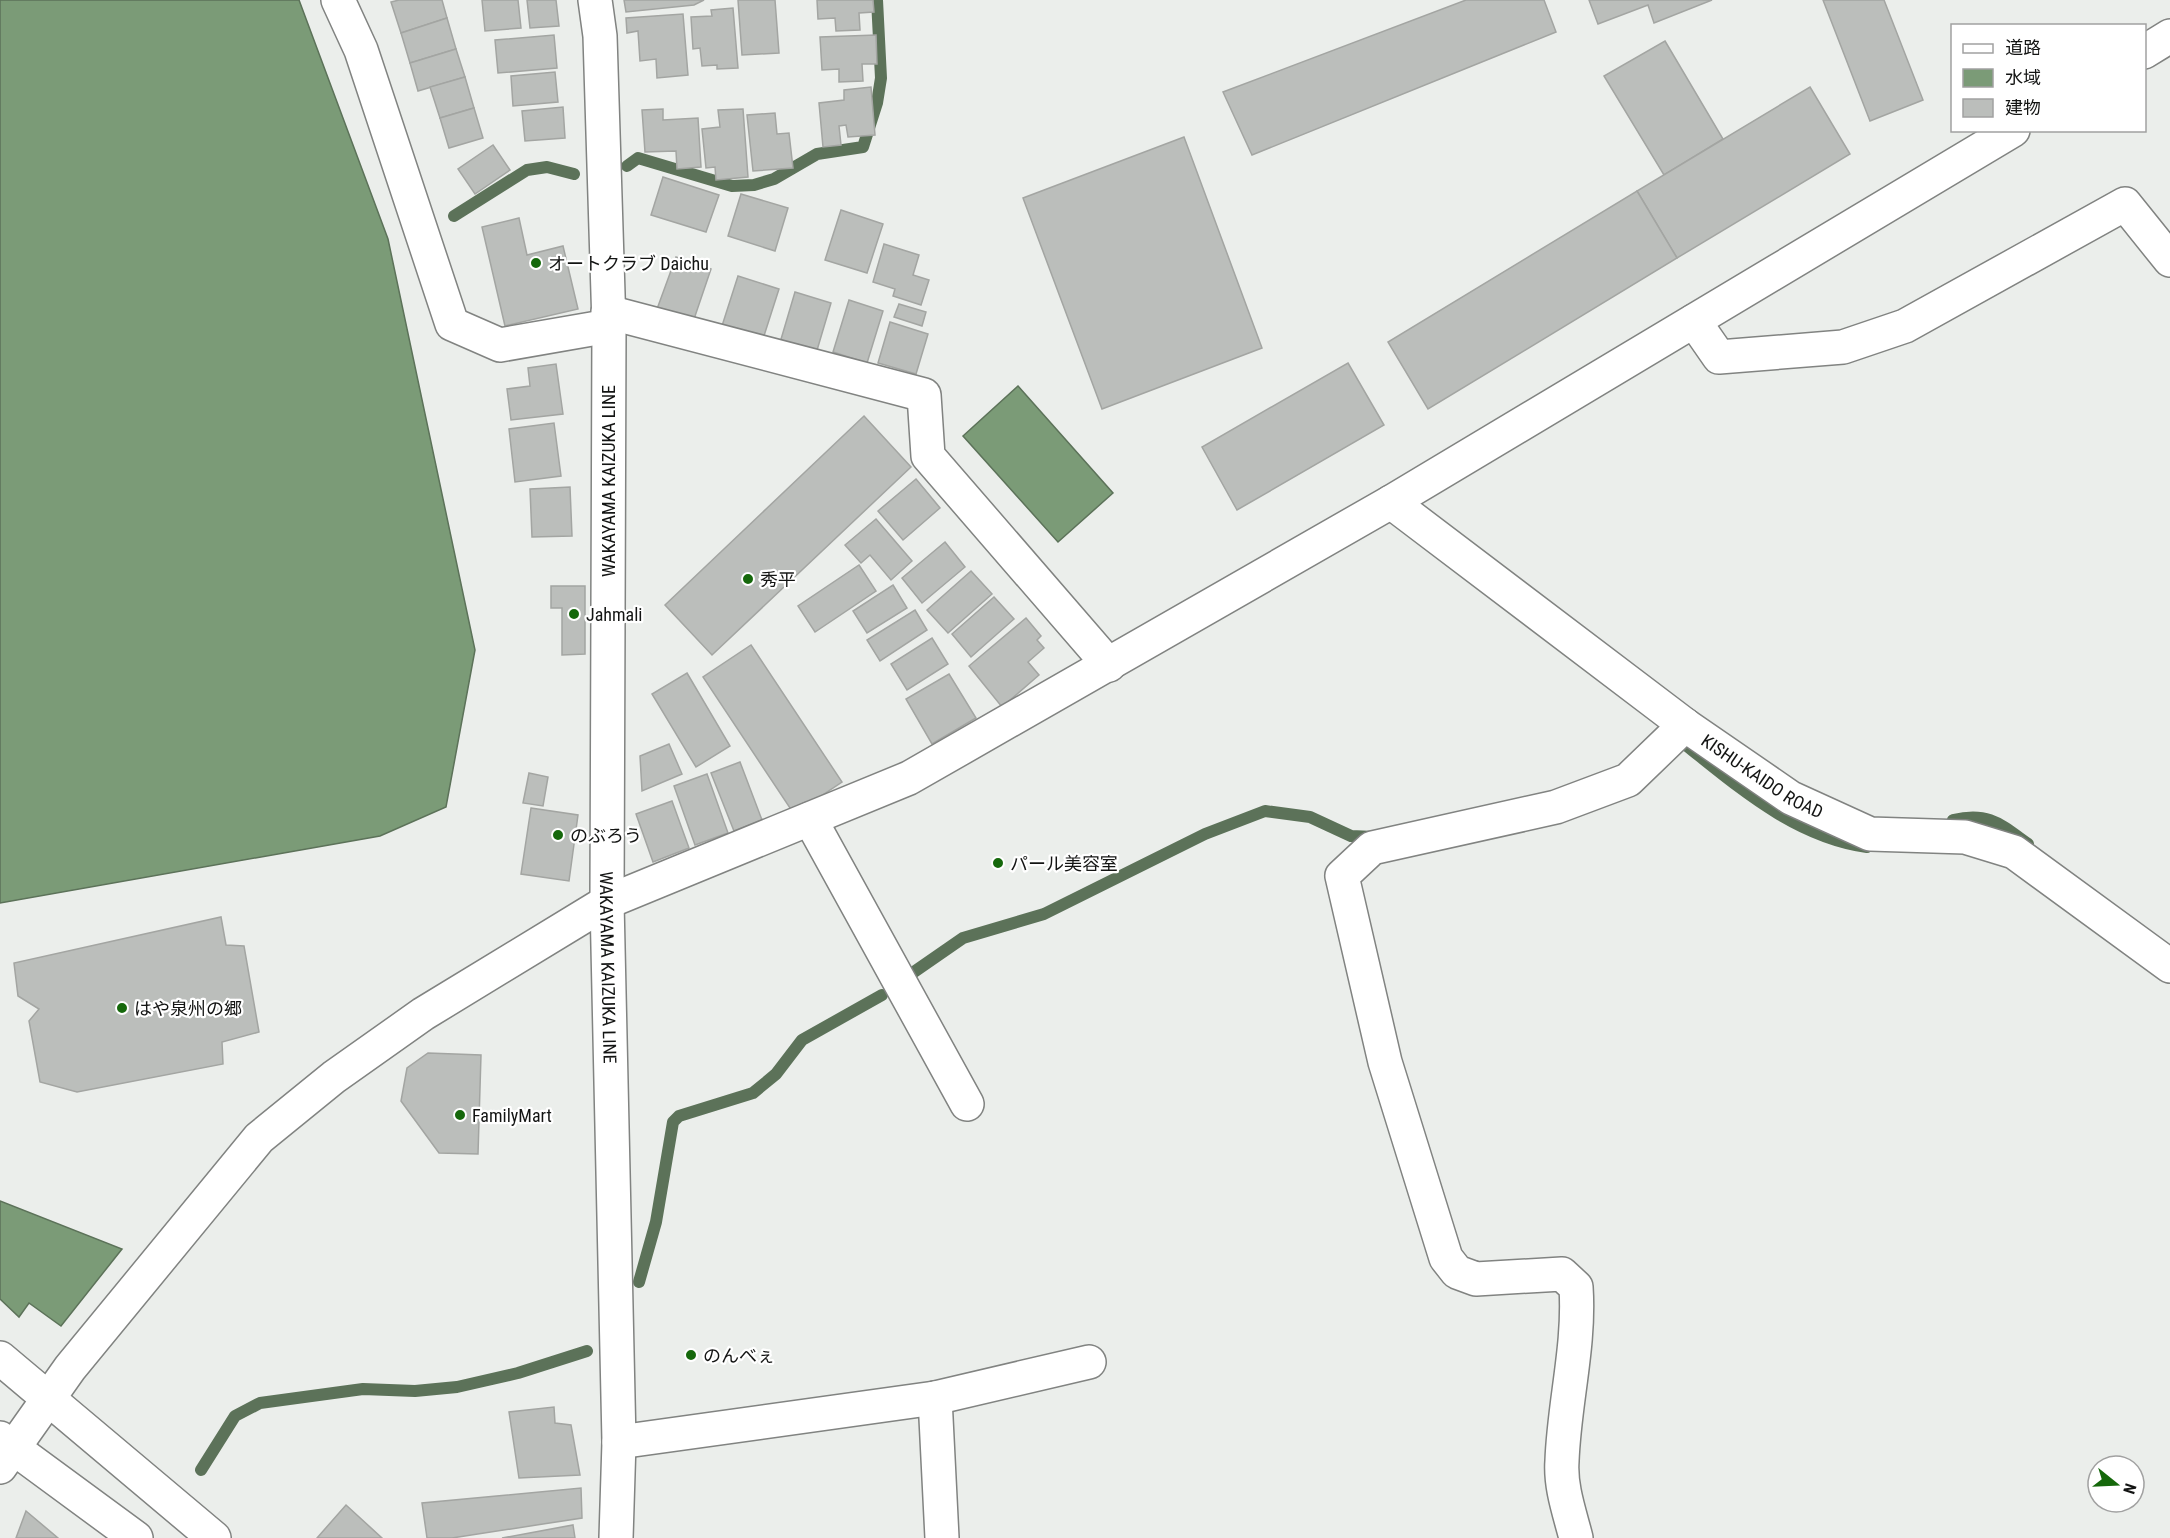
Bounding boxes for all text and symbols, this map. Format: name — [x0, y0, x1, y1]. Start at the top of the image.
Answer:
legend — [1951, 24, 2146, 132]
text: 道路 — [2005, 37, 2041, 58]
text: 水域 — [2005, 67, 2041, 88]
text: 建物 — [2005, 97, 2041, 118]
place label: オートクラブ Daichu — [548, 253, 709, 274]
marker: オートクラブ Daichu — [529, 256, 543, 270]
street label: WAKAYAMA KAIZUKA LINE — [598, 385, 619, 577]
place label: 秀平 — [760, 569, 796, 590]
marker: 秀平 — [741, 572, 755, 586]
place label: Jahmali — [586, 604, 642, 625]
marker: Jahmali — [567, 607, 581, 621]
street label: KISHU-KAIDO ROAD — [1698, 729, 1827, 822]
place label: のぶろう — [570, 825, 642, 846]
marker: のぶろう — [551, 828, 565, 842]
place label: パール美容室 — [1010, 853, 1118, 874]
marker: パール美容室 — [991, 856, 1005, 870]
street label: WAKAYAMA KAIZUKA LINE — [596, 871, 621, 1064]
place label: はや泉州の郷 — [134, 998, 242, 1019]
marker: はや泉州の郷 — [115, 1001, 129, 1015]
place label: FamilyMart — [472, 1105, 552, 1126]
marker: FamilyMart — [453, 1108, 467, 1122]
place label: のんべぇ — [703, 1345, 775, 1366]
marker: のんべぇ — [684, 1348, 698, 1362]
north arrow — [2086, 1454, 2146, 1514]
text: N — [2119, 1481, 2140, 1496]

